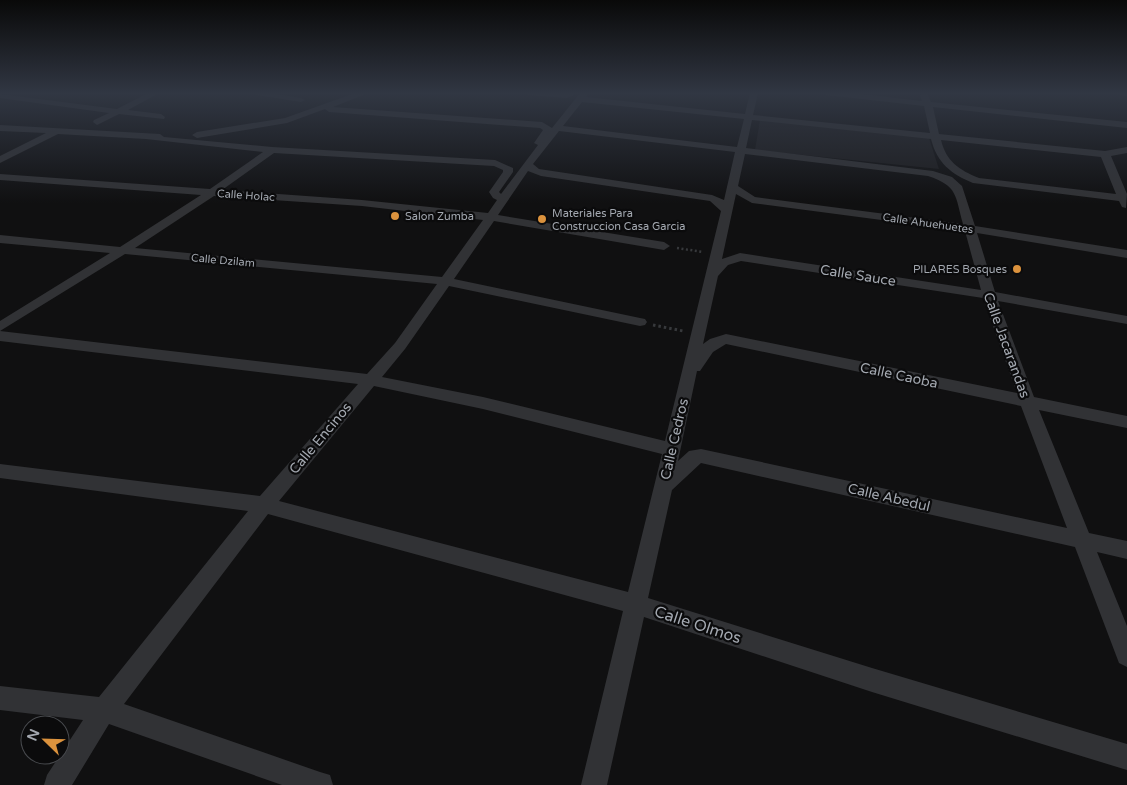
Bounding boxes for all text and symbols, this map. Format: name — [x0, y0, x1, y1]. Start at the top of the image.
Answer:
street label: Calle Holac — [217, 187, 275, 204]
place label: Materiales Para Construccion Casa Garcia — [552, 207, 685, 233]
marker: Salon Zumba — [389, 210, 401, 222]
place label: Salon Zumba — [405, 210, 474, 223]
street label: Calle Ahuehuetes — [882, 211, 974, 236]
marker: Materiales Para Construccion Casa Garcia — [536, 213, 548, 225]
street label: Calle Dzilam — [191, 251, 255, 270]
street label: Calle Sauce — [819, 261, 897, 290]
place label: PILARES Bosques — [913, 263, 1007, 276]
marker: PILARES Bosques — [1011, 263, 1023, 275]
street label: Calle Jacarandas — [980, 290, 1034, 401]
street label: Calle Caoba — [859, 359, 939, 392]
street label: Calle Cedros — [657, 397, 692, 481]
street label: Calle Encinos — [286, 399, 355, 478]
street label: Calle Abedul — [846, 480, 932, 515]
street label: Calle Olmos — [652, 601, 744, 648]
north arrow — [20, 715, 70, 765]
text: N — [23, 727, 44, 744]

